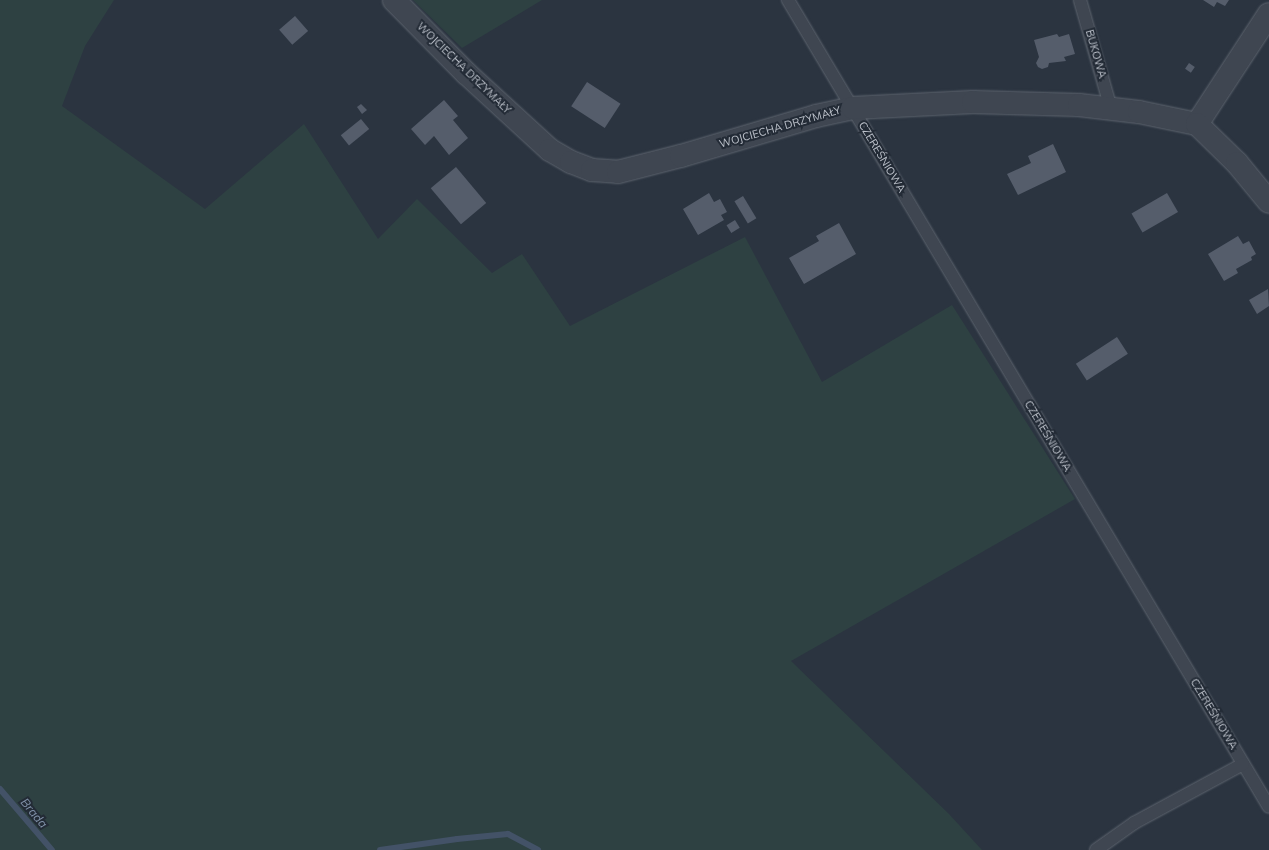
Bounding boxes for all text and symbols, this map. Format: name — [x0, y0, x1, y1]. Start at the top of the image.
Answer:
street label: WOJCIECHA DRZYMAŁY — [414, 20, 514, 116]
street label: BUKOWA — [1083, 28, 1109, 80]
street label: WOJCIECHA DRZYMAŁY — [718, 103, 842, 151]
street label: CZEREŚNIOWA — [856, 119, 908, 195]
street label: CZEREŚNIOWA — [1022, 398, 1074, 474]
street label: CZEREŚNIOWA — [1188, 676, 1240, 752]
water label: Brada — [18, 795, 50, 831]

